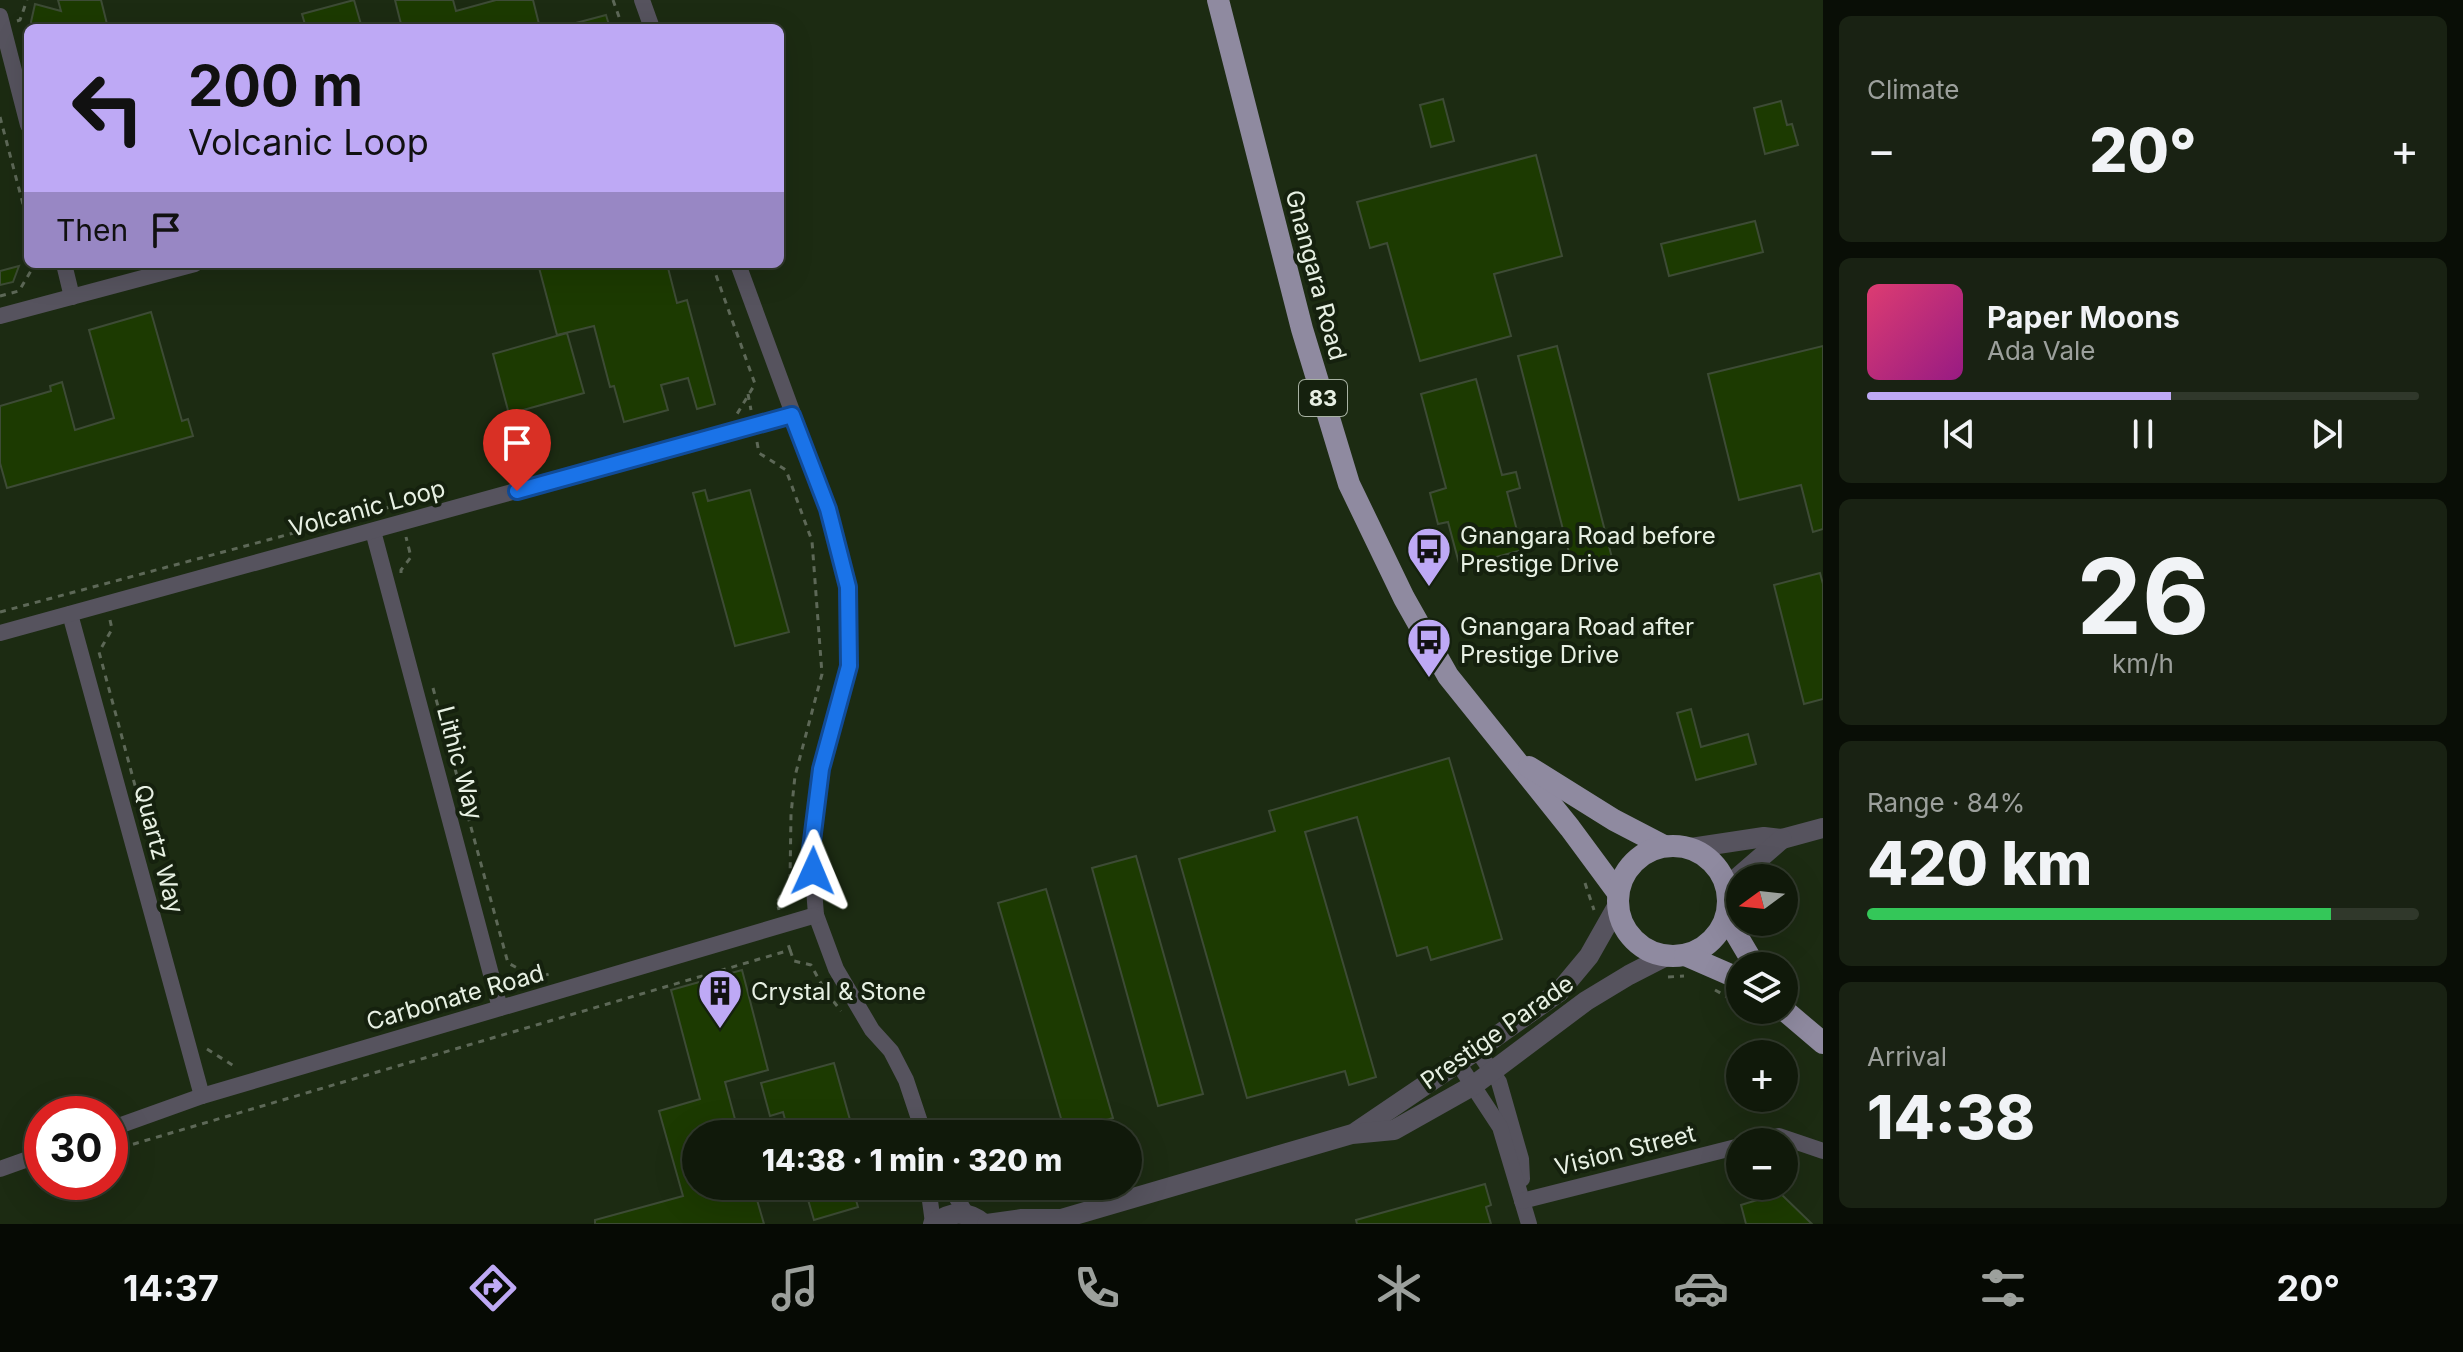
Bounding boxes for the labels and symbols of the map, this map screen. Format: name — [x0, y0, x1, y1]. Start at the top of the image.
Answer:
street label: Gnangara Road — [1279, 187, 1353, 363]
road number: 83 — [1299, 380, 1347, 416]
pin — [483, 409, 551, 491]
street label: Volcanic Loop — [286, 473, 448, 543]
place label: Gnangara Road before Prestige Drive — [1460, 521, 1716, 578]
bus stop icon: Gnangara Road before Prestige Drive — [1405, 525, 1453, 588]
place label: Gnangara Road after Prestige Drive — [1460, 612, 1694, 669]
bus stop icon: Gnangara Road after Prestige Drive — [1405, 616, 1453, 679]
street label: Lithic Way — [431, 703, 489, 823]
street label: Quartz Way — [128, 781, 190, 917]
position arrow — [771, 829, 855, 913]
north arrow — [1726, 864, 1798, 936]
street label: Carbonate Road — [363, 958, 547, 1036]
building icon: Crystal & Stone — [696, 967, 744, 1030]
street label: Prestige Parade — [1415, 969, 1579, 1095]
place label: Crystal & Stone — [751, 977, 926, 1006]
speed limit sign: 30 — [24, 1096, 128, 1200]
street label: Vision Street — [1552, 1118, 1698, 1181]

